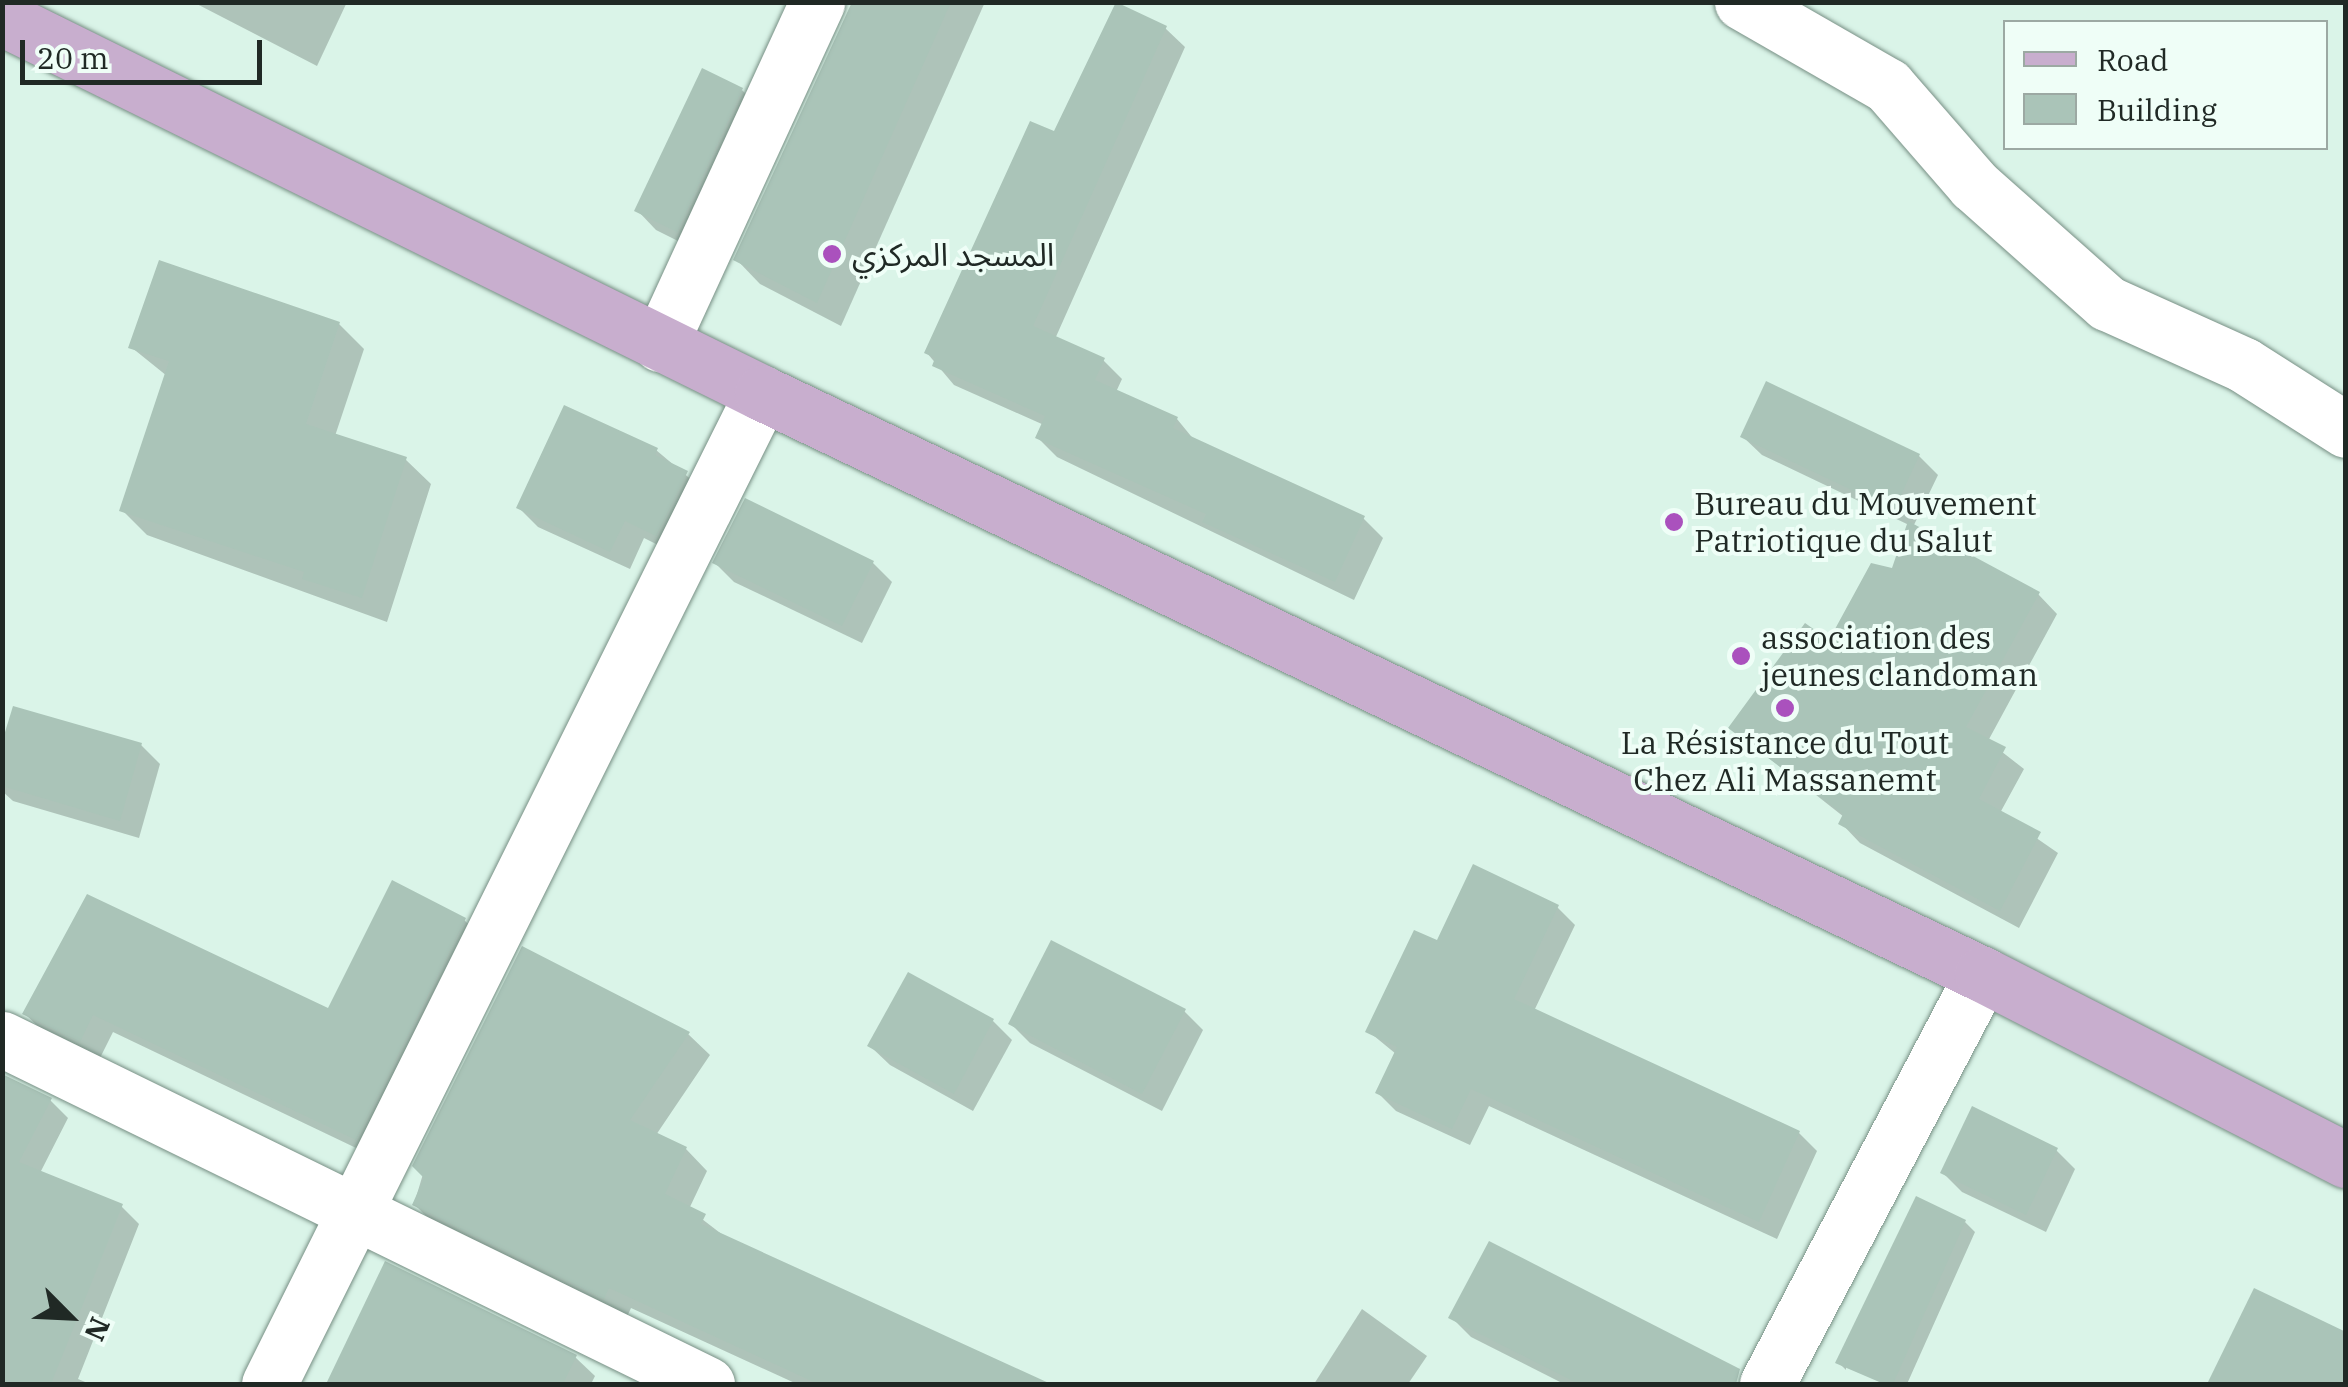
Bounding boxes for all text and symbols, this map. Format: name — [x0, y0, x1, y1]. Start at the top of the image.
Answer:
scale bar — [25, 20, 268, 82]
legend — [2003, 20, 2328, 150]
text: 20 m — [37, 38, 109, 77]
text: Road — [2097, 40, 2169, 79]
text: Building — [2097, 90, 2217, 129]
place label: المسجد المركزي — [852, 235, 1054, 273]
marker: المسجد المركزي — [821, 243, 843, 265]
place label: Bureau du Mouvement Patriotique du Salut — [1694, 485, 2037, 560]
marker: Bureau du Mouvement Patriotique du Salut — [1663, 511, 1685, 533]
place label: association des jeunes clandoman — [1761, 619, 2038, 694]
marker: association des jeunes clandoman — [1730, 645, 1752, 667]
marker: La Résistance du Tout Chez Ali Massanemt — [1774, 697, 1796, 719]
place label: La Résistance du Tout Chez Ali Massanemt — [1621, 724, 1949, 799]
north arrow — [20, 1267, 120, 1367]
text: N — [76, 1312, 119, 1347]

